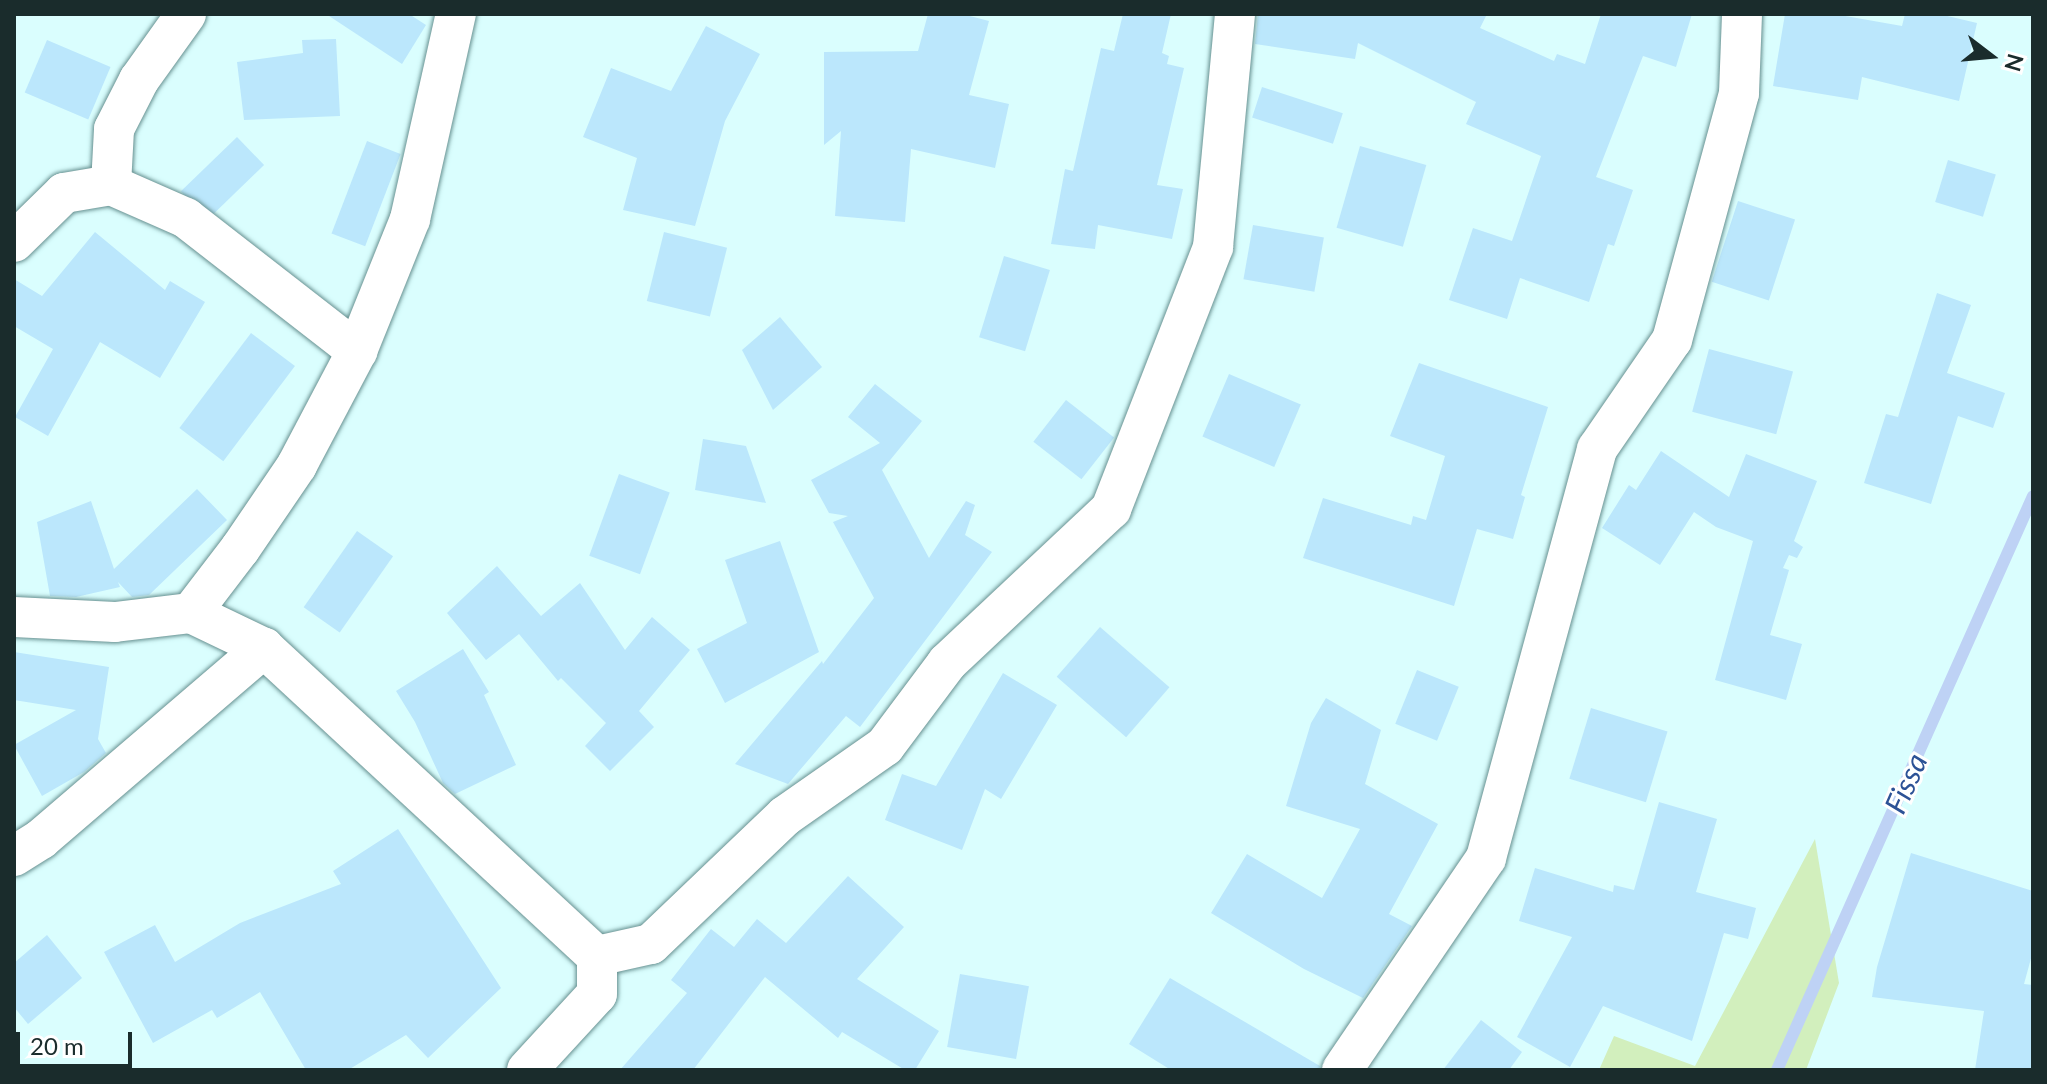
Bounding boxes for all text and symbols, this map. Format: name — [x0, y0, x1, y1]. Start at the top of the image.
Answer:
north arrow — [1951, 16, 2031, 96]
text: N — [1999, 51, 2030, 75]
water label: Fissa — [1876, 747, 1934, 819]
scale bar — [20, 1016, 136, 1066]
text: 20 m — [30, 1031, 84, 1060]

